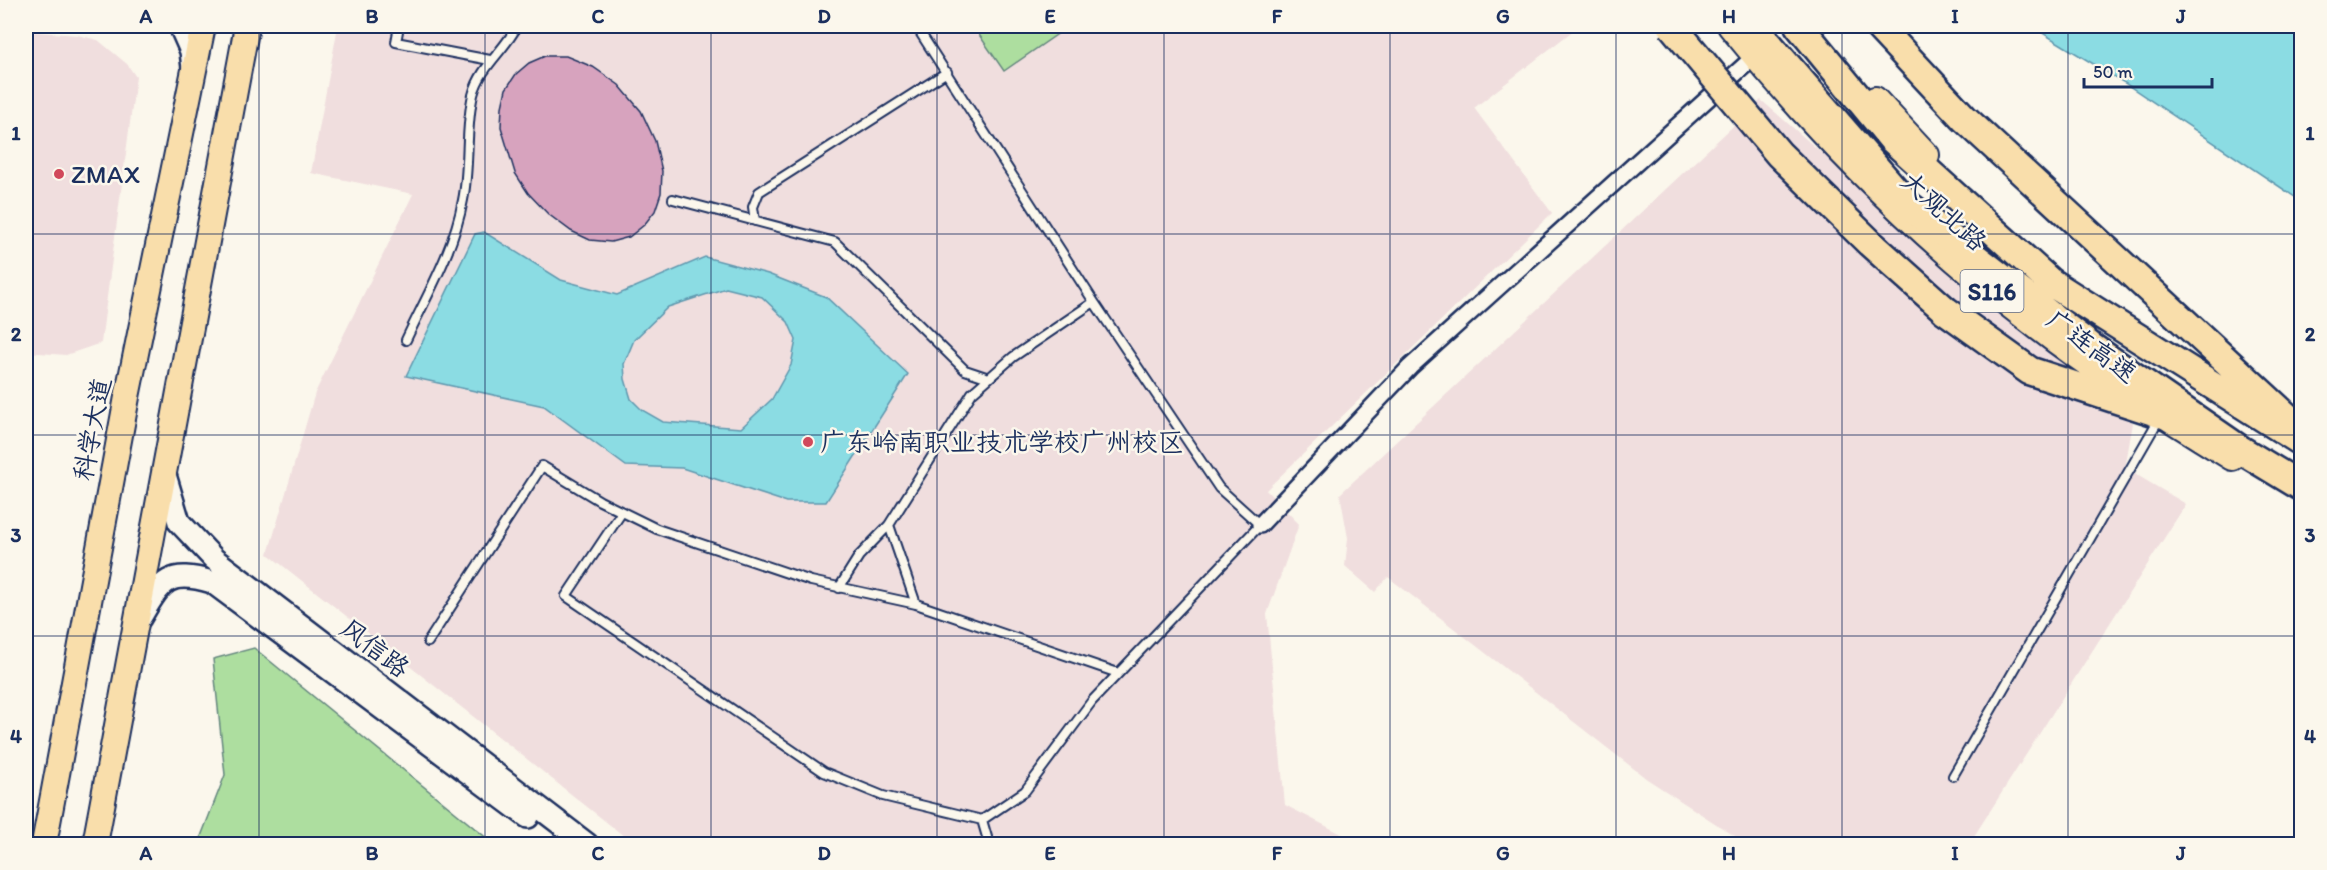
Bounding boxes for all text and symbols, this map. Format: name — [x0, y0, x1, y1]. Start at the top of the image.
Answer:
text: A — [139, 4, 153, 28]
text: B — [366, 4, 379, 28]
text: C — [592, 4, 605, 28]
text: D — [817, 4, 831, 28]
text: E — [1044, 4, 1056, 28]
text: F — [1272, 4, 1283, 28]
text: G — [1496, 4, 1510, 28]
text: H — [1722, 4, 1736, 28]
text: I — [1951, 4, 1959, 28]
text: J — [2175, 4, 2186, 28]
scale bar — [2084, 51, 2212, 89]
text: 50 m — [2093, 61, 2133, 83]
text: 1 — [11, 121, 21, 145]
text: 1 — [2305, 121, 2315, 145]
place label: ZMAX — [71, 158, 140, 190]
street label: 大观北路 — [1895, 164, 1993, 258]
marker: ZMAX — [52, 167, 66, 181]
road number: S116 — [1960, 270, 2024, 312]
street label: 广连高速 — [2041, 302, 2143, 390]
text: 2 — [11, 322, 22, 346]
text: 2 — [2305, 322, 2316, 346]
street label: 科学大道 — [66, 375, 118, 483]
place label: 广东岭南职业技术学校广州校区 — [820, 426, 1184, 458]
marker: 广东岭南职业技术学校广州校区 — [801, 435, 815, 449]
text: 3 — [11, 523, 22, 547]
text: 3 — [2305, 523, 2316, 547]
street label: 风信路 — [334, 612, 416, 684]
text: 4 — [10, 724, 22, 748]
text: 4 — [2304, 724, 2316, 748]
text: A — [139, 841, 153, 865]
text: B — [366, 841, 379, 865]
text: C — [592, 841, 605, 865]
text: D — [817, 841, 831, 865]
text: E — [1044, 841, 1056, 865]
text: F — [1272, 841, 1283, 865]
text: G — [1496, 841, 1510, 865]
text: H — [1722, 841, 1736, 865]
text: I — [1951, 841, 1959, 865]
text: J — [2175, 841, 2186, 865]

